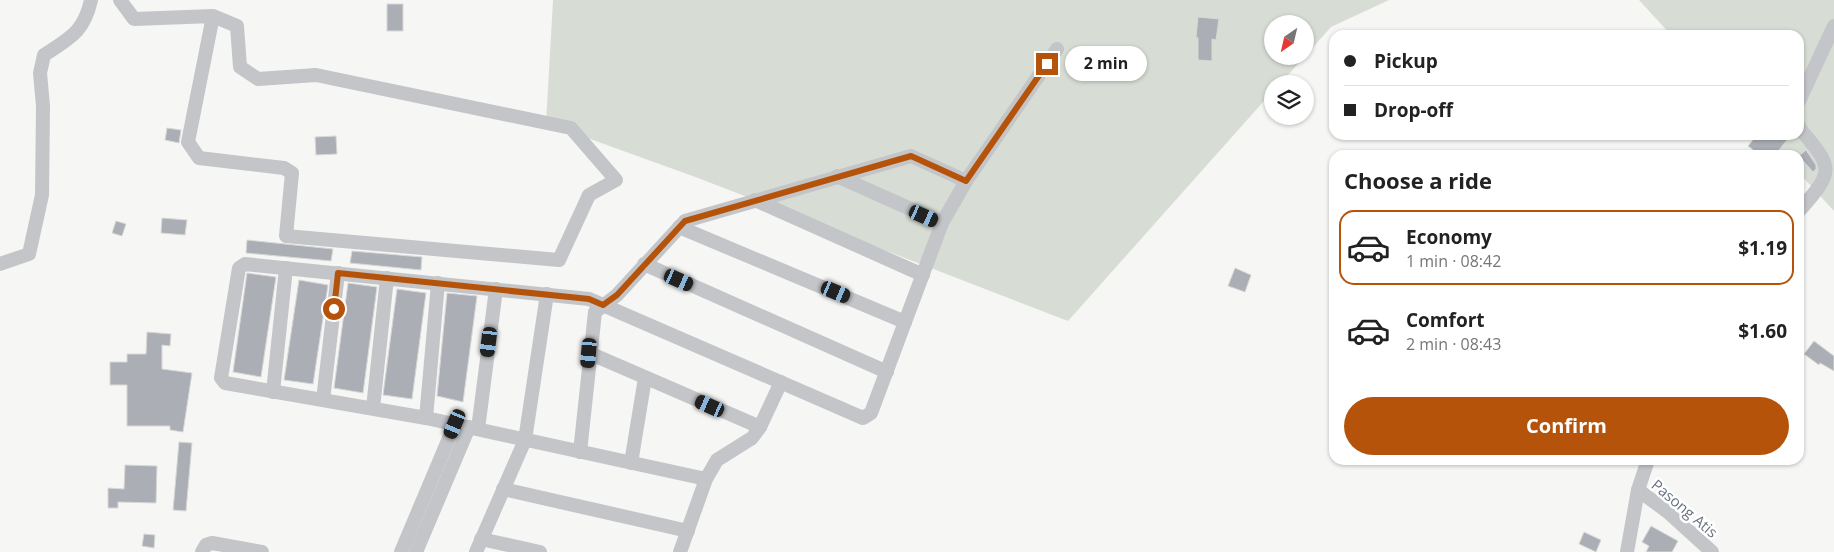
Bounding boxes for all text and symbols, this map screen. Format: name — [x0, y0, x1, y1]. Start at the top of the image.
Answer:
north arrow — [1264, 15, 1314, 65]
map controls — [1264, 15, 1314, 125]
callout: 2 min — [1064, 46, 1147, 82]
text: Pickup — [1374, 48, 1438, 74]
text: 2 min — [1084, 52, 1128, 74]
route end — [1036, 53, 1058, 75]
button: layers — [1264, 75, 1314, 125]
text: Drop-off — [1374, 97, 1453, 123]
text: Choose a ride — [1344, 165, 1492, 195]
car — [907, 203, 940, 229]
text: Economy — [1406, 224, 1492, 250]
icon: car — [1346, 225, 1391, 270]
text: $1.19 — [1738, 235, 1787, 261]
text: 1 min · 08:42 — [1406, 250, 1501, 272]
car — [662, 267, 695, 293]
car — [819, 279, 852, 305]
route start — [323, 298, 345, 320]
text: Comfort — [1406, 307, 1485, 333]
icon: car — [1346, 308, 1391, 353]
text: $1.60 — [1738, 318, 1787, 344]
car — [479, 326, 498, 358]
text: 2 min · 08:43 — [1406, 333, 1501, 355]
car — [580, 337, 597, 369]
car — [693, 393, 726, 419]
button: Confirm — [1344, 397, 1789, 455]
car — [442, 407, 467, 441]
street label: Pasong Atis — [1648, 474, 1722, 542]

